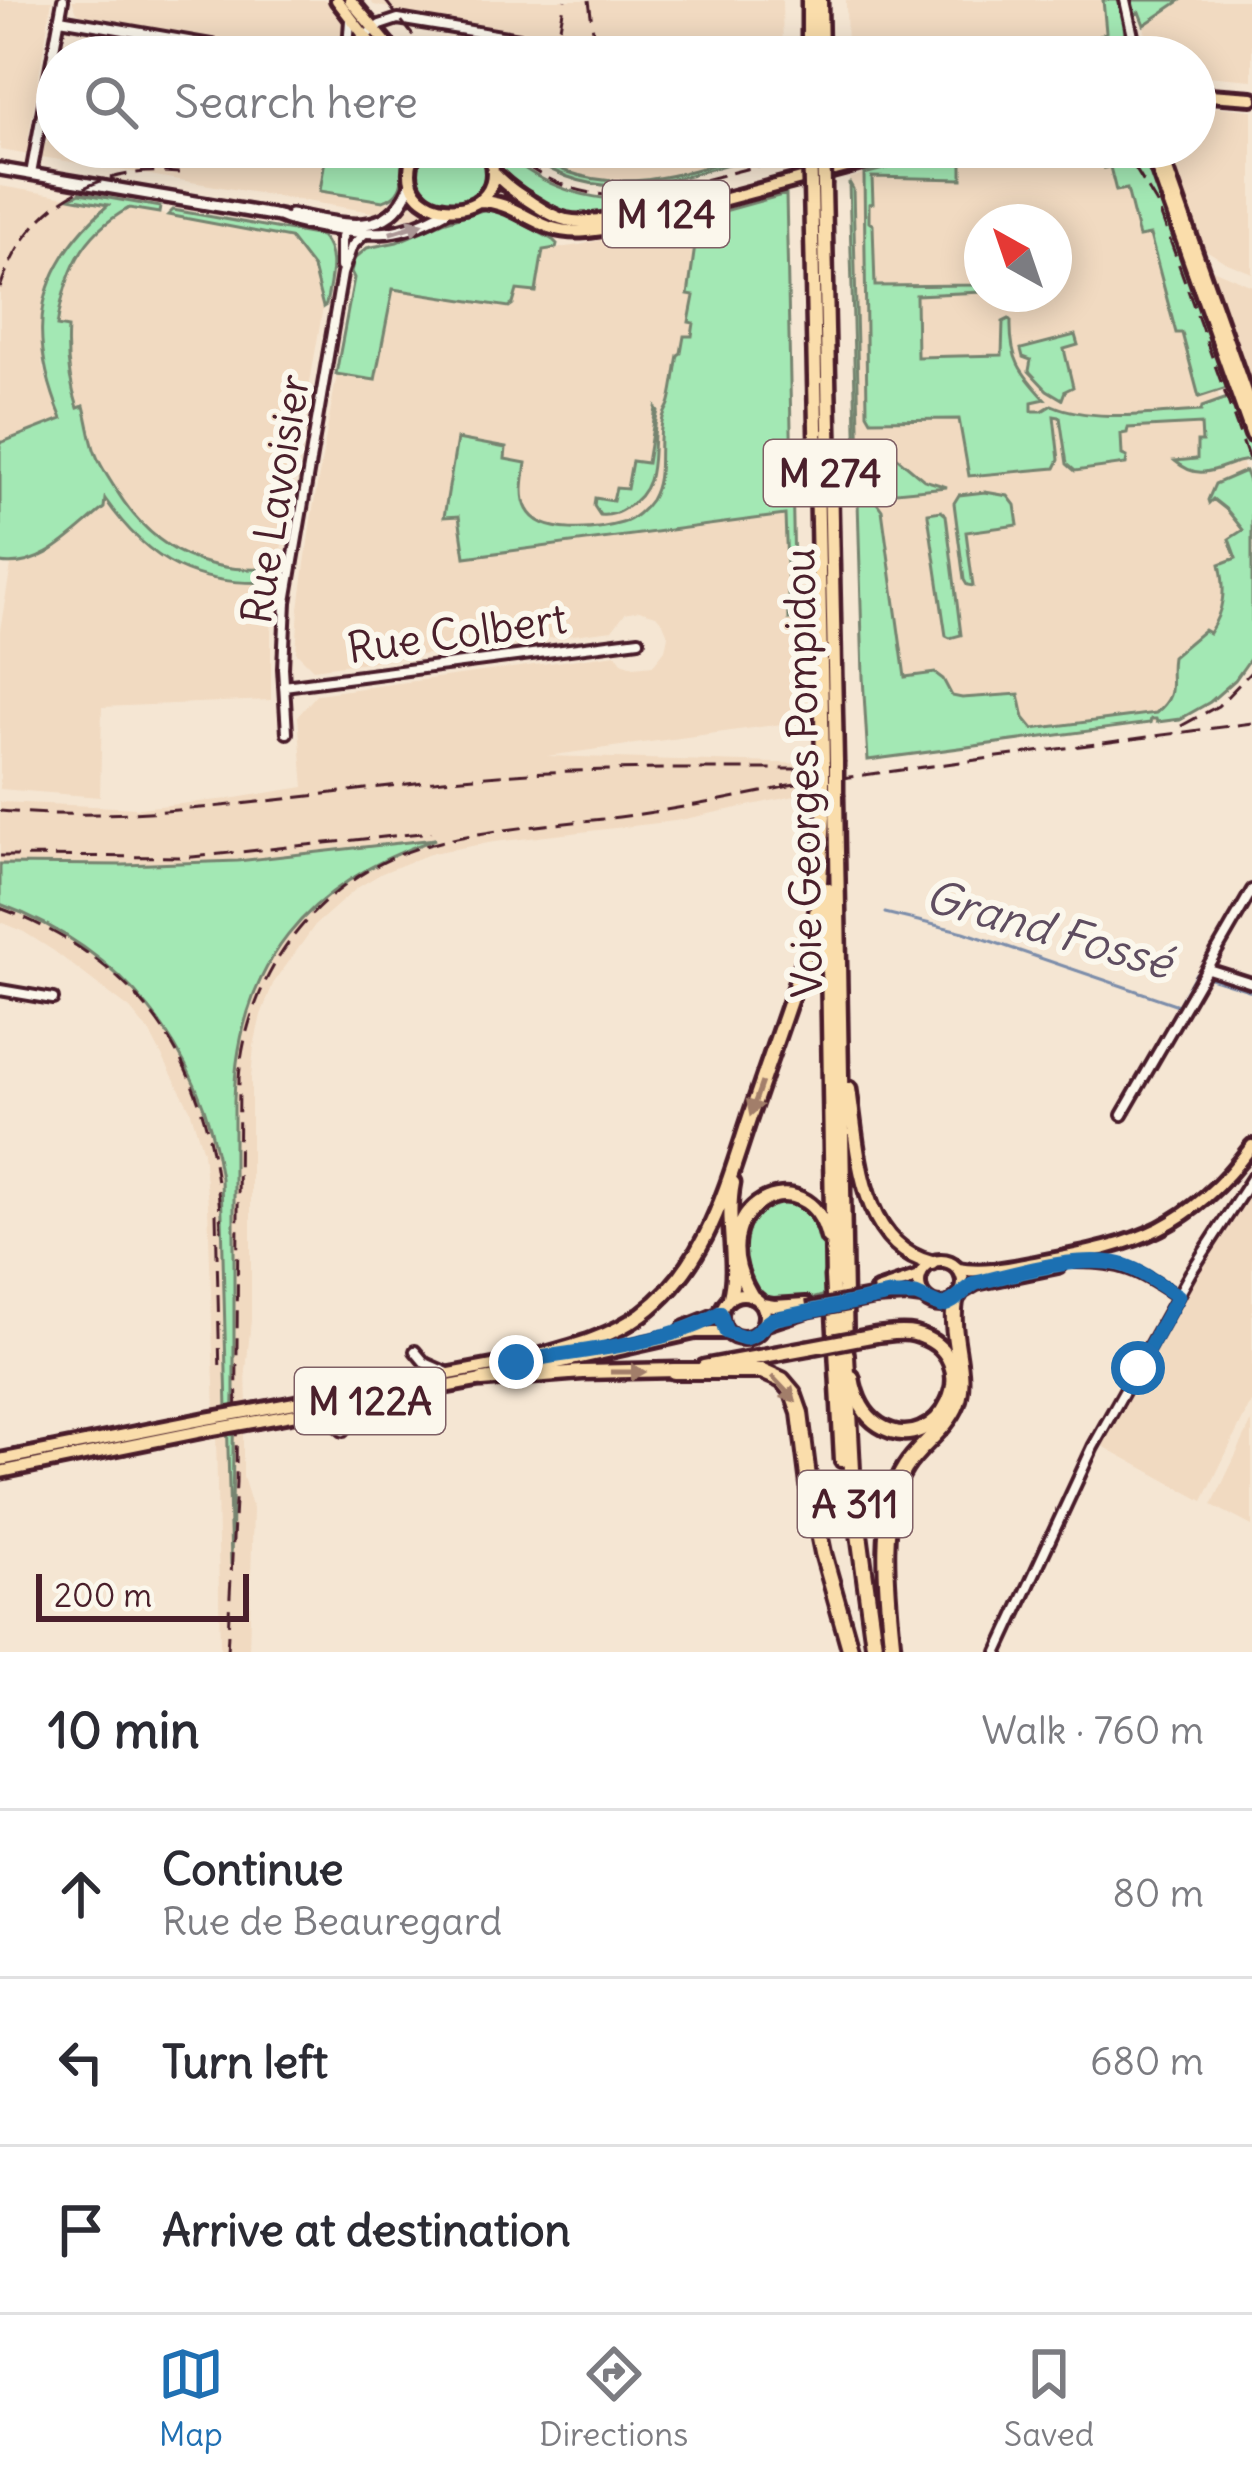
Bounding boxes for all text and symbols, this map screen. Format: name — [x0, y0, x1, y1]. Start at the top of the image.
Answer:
search box — [36, 36, 1216, 168]
icon: search — [78, 69, 144, 135]
text: Search here — [174, 74, 418, 130]
road number: M 124 — [603, 181, 729, 247]
north arrow — [964, 204, 1072, 312]
one-way arrow — [389, 218, 426, 236]
street label: Rue Lavoisier — [230, 371, 320, 627]
road number: M 274 — [764, 440, 896, 506]
street label: Voie Georges Pompidou — [773, 548, 833, 998]
street label: Rue Colbert — [344, 592, 570, 674]
water label: Grand Fossé — [920, 867, 1181, 992]
one-way arrow — [746, 1082, 764, 1118]
route end — [489, 1335, 543, 1389]
route start — [1111, 1341, 1165, 1395]
one-way arrow — [610, 1362, 648, 1382]
road number: M 122A — [295, 1368, 445, 1434]
one-way arrow — [769, 1374, 797, 1403]
road number: A 311 — [798, 1471, 912, 1537]
scale bar — [36, 1568, 249, 1621]
text: 200 m — [54, 1574, 152, 1616]
text: 10 min — [48, 1698, 200, 1762]
text: Walk · 760 m — [981, 1706, 1204, 1755]
text: Continue — [162, 1841, 344, 1897]
icon: ahead — [48, 1861, 114, 1927]
text: 80 m — [1112, 1869, 1204, 1918]
text: Rue de Beauregard — [162, 1897, 502, 1946]
icon: left — [48, 2029, 114, 2095]
text: Turn left — [162, 2034, 328, 2090]
text: 680 m — [1090, 2037, 1204, 2086]
icon: arrive — [48, 2197, 114, 2263]
text: Arrive at destination — [162, 2202, 571, 2258]
tab: Map — [158, 2341, 224, 2455]
tab: Directions — [539, 2341, 688, 2455]
tab: Saved — [1004, 2341, 1094, 2455]

